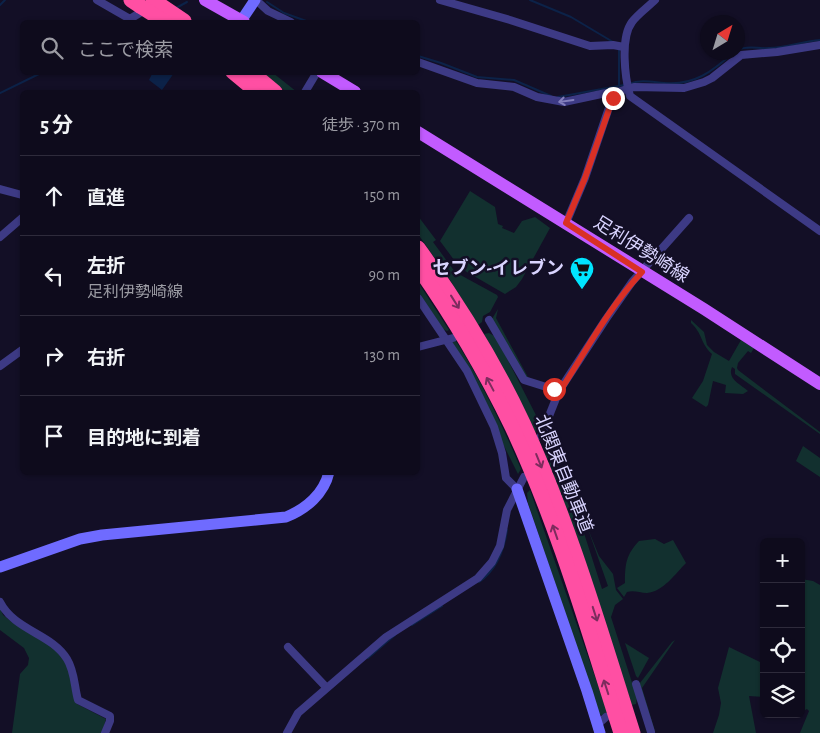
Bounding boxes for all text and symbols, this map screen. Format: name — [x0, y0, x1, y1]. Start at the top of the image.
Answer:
north arrow — [700, 15, 745, 60]
search box — [20, 20, 420, 75]
icon: search — [38, 34, 66, 62]
text: ここで検索 — [78, 41, 173, 60]
route end — [602, 87, 625, 110]
one-way arrow — [559, 96, 575, 106]
text: 5 分 — [40, 115, 73, 136]
text: 徒歩 · 370 m — [322, 117, 400, 133]
icon: ahead — [40, 182, 68, 210]
text: 150 m — [364, 187, 400, 203]
text: 直進 — [87, 189, 125, 208]
street label: 足利伊勢崎線 — [590, 212, 693, 286]
supermarket icon: セブン-イレブン — [569, 256, 595, 290]
text: 左折 — [87, 257, 125, 276]
place label: セブン-イレブン — [433, 258, 564, 278]
icon: left — [40, 262, 68, 290]
text: 90 m — [369, 267, 400, 283]
text: 足利伊勢崎線 — [87, 284, 183, 300]
one-way arrow — [450, 295, 461, 309]
icon: right — [40, 342, 68, 370]
text: 130 m — [364, 347, 400, 363]
text: 右折 — [87, 349, 125, 368]
one-way arrow — [485, 376, 495, 391]
route start — [543, 378, 566, 401]
street label: 北関東自動車道 — [531, 411, 597, 536]
icon: arrive — [40, 422, 68, 450]
text: 目的地に到着 — [87, 429, 201, 448]
one-way arrow — [535, 453, 545, 468]
one-way arrow — [550, 525, 559, 541]
map controls — [760, 538, 805, 718]
button: + — [760, 538, 805, 583]
button: − — [760, 583, 805, 628]
one-way arrow — [590, 605, 600, 621]
button: locate — [760, 628, 805, 673]
button: layers — [760, 673, 805, 718]
one-way arrow — [601, 679, 610, 695]

